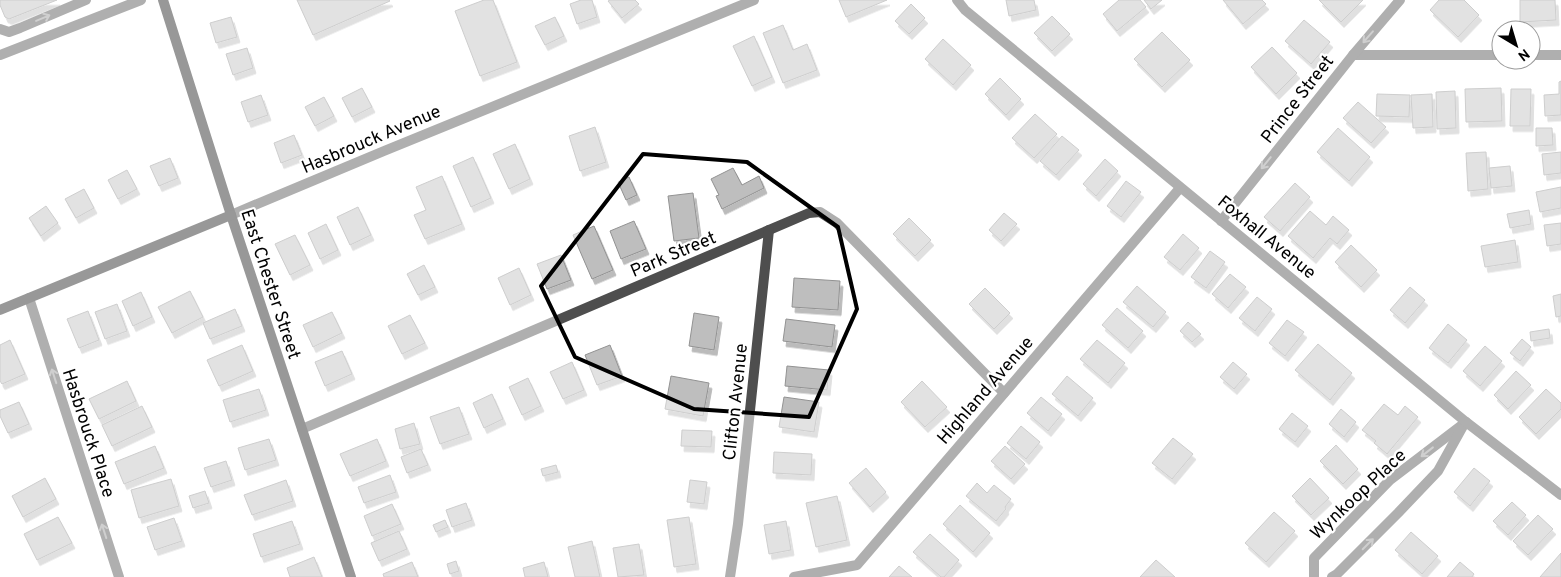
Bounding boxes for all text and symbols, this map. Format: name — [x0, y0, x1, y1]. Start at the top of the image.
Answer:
one-way arrow — [35, 13, 50, 23]
north arrow — [1491, 20, 1541, 70]
one-way arrow — [1363, 30, 1374, 43]
text: N — [1514, 44, 1532, 64]
street label: Prince Street — [1257, 51, 1340, 149]
street label: Hasbrouck Avenue — [299, 101, 445, 180]
one-way arrow — [1261, 156, 1272, 169]
street label: Foxhall Avenue — [1212, 191, 1320, 285]
street label: East Chester Street — [234, 206, 305, 362]
street label: Park Street — [627, 227, 720, 284]
street label: Highland Avenue — [933, 332, 1039, 450]
street label: Clifton Avenue — [719, 343, 754, 462]
street label: Hasbrouck Place — [56, 366, 119, 501]
one-way arrow — [49, 369, 58, 384]
street label: Wynkoop Place — [1306, 445, 1412, 545]
one-way arrow — [1420, 447, 1434, 457]
one-way arrow — [99, 523, 109, 539]
one-way arrow — [1362, 538, 1374, 550]

